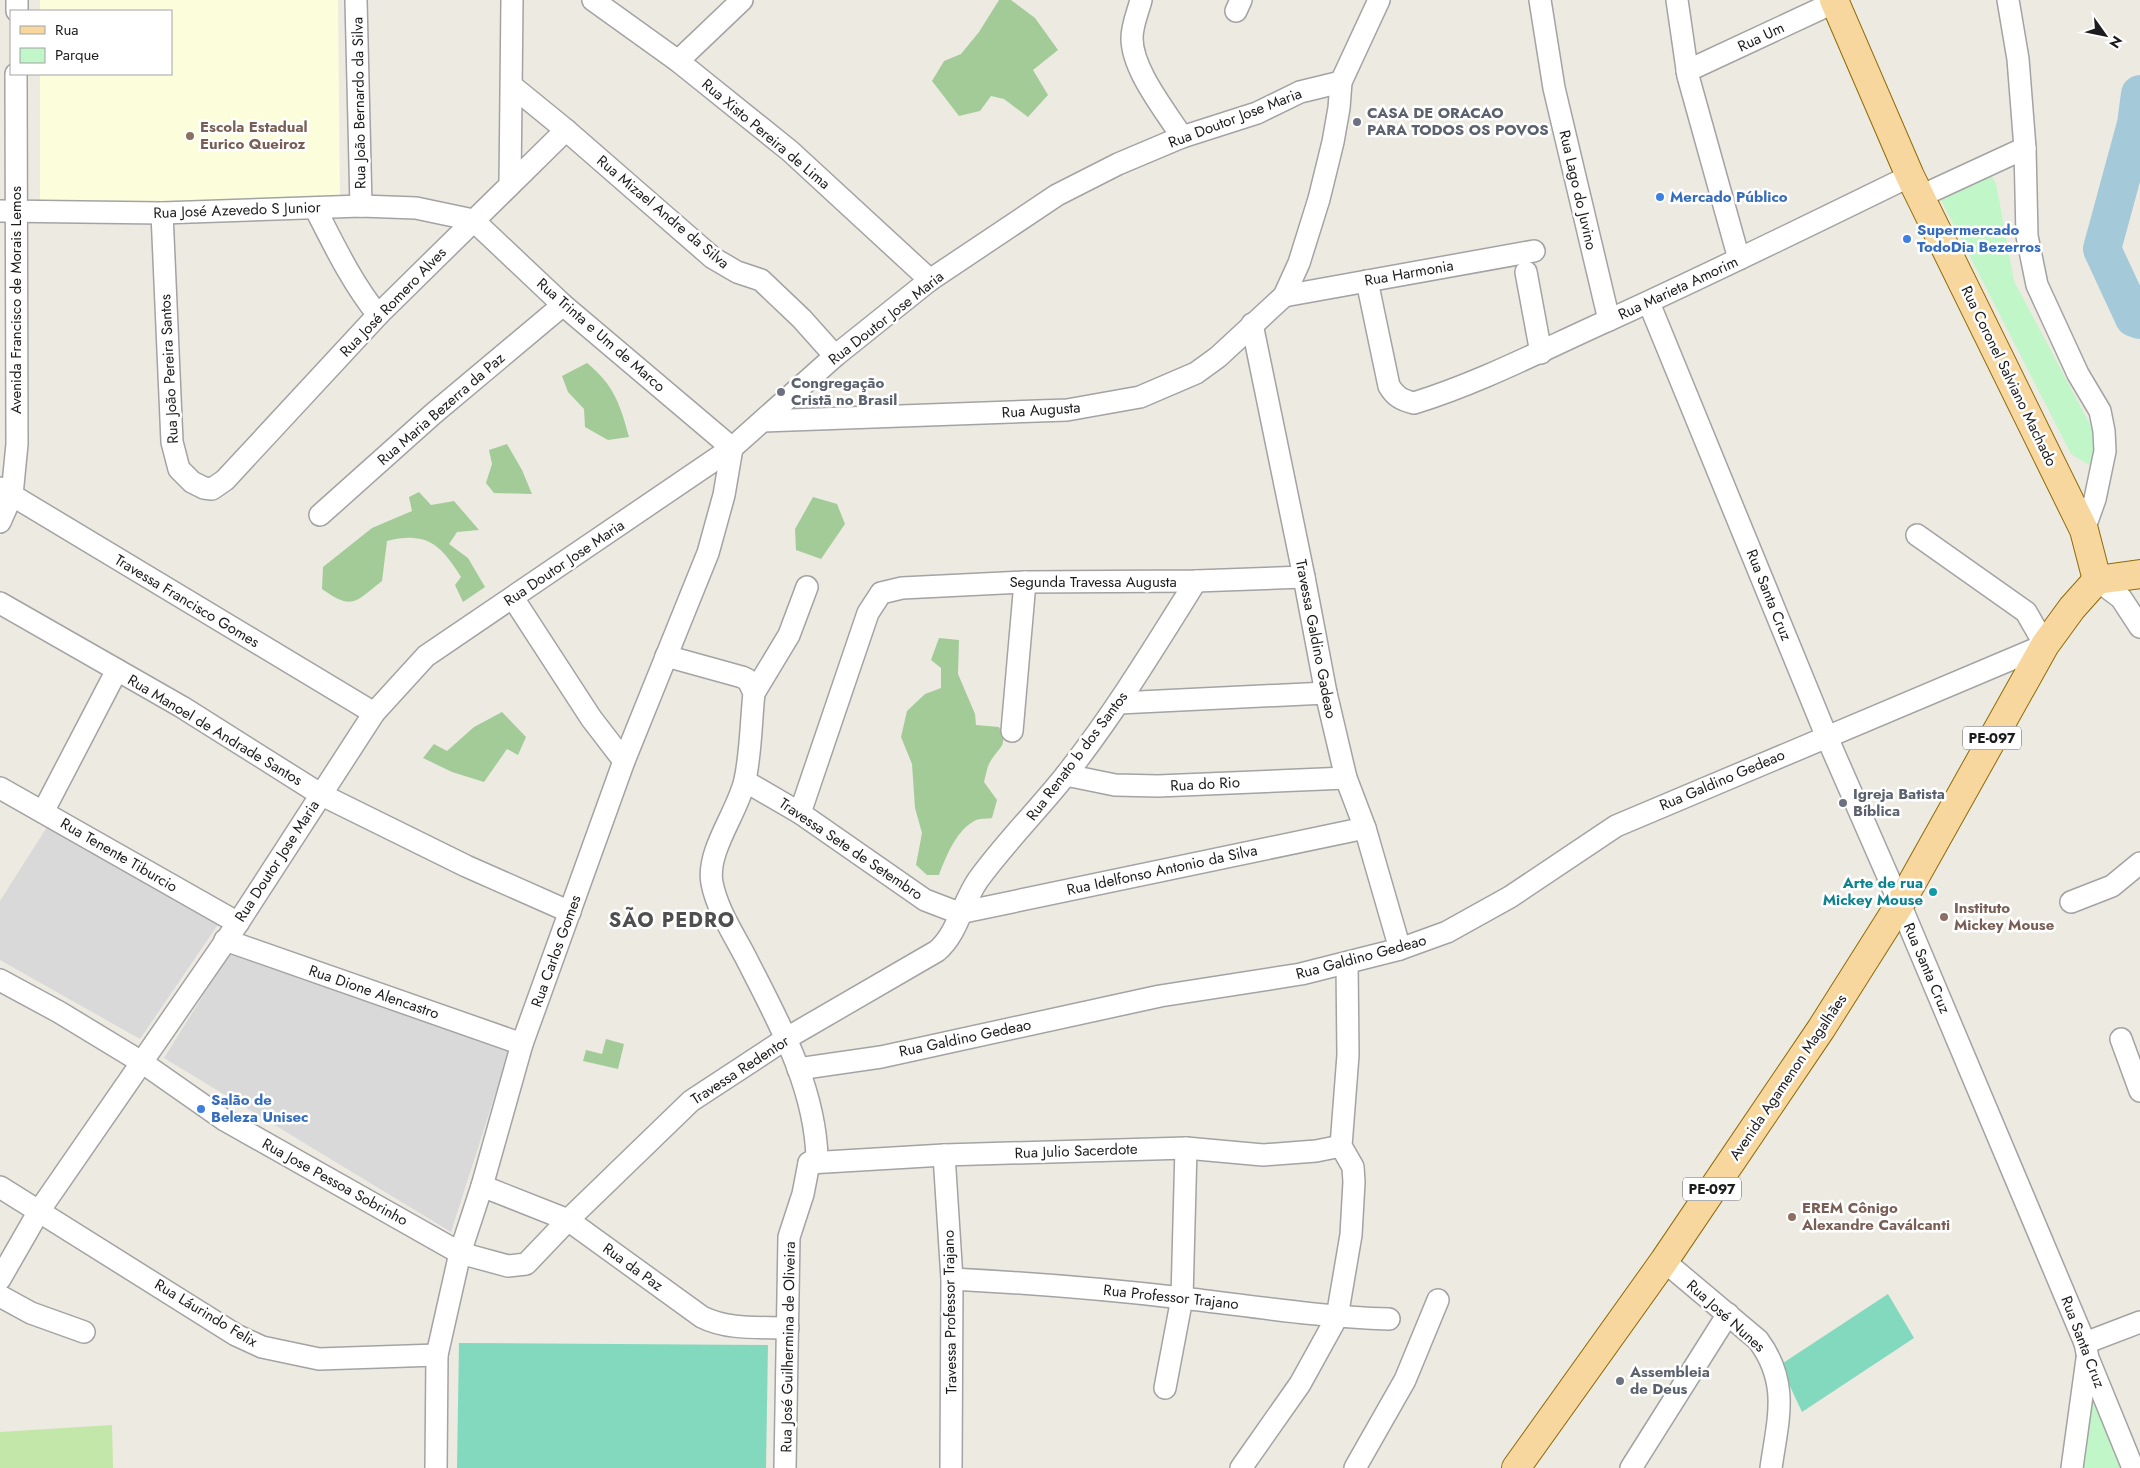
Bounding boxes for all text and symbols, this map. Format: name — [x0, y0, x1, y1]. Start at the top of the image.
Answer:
legend — [10, 10, 172, 75]
north arrow — [2080, 10, 2130, 60]
street label: Rua João Bernardo da Silva — [346, 17, 372, 189]
street label: Rua Um — [1734, 17, 1788, 57]
text: Rua — [55, 19, 79, 41]
text: N — [2104, 32, 2127, 52]
text: Parque — [55, 44, 99, 66]
street label: Rua Xisto Pereira de Lima — [697, 74, 835, 194]
street label: Rua Doutor Jose Maria — [1165, 82, 1305, 154]
place label: CASA DE ORACAO PARA TODOS OS POVOS — [1367, 102, 1549, 141]
place label: Escola Estadual Eurico Queiroz — [200, 116, 308, 155]
marker: CASA DE ORACAO PARA TODOS OS POVOS — [1351, 116, 1363, 128]
street label: Rua Lago do Juvino — [1554, 128, 1602, 252]
marker: Escola Estadual Eurico Queiroz — [184, 130, 196, 142]
street label: Rua Mizael Andre da Silva — [592, 150, 734, 274]
street label: Avenida Francisco de Morais Lemos — [5, 186, 27, 414]
place label: Mercado Público — [1670, 186, 1788, 208]
marker: Mercado Público — [1654, 191, 1666, 203]
street label: Rua José Azevedo S Junior — [153, 196, 322, 224]
place label: Supermercado TodoDia Bezerros — [1917, 219, 2041, 258]
marker: Supermercado TodoDia Bezerros — [1901, 233, 1913, 245]
street label: Rua José Romero Alves — [335, 242, 451, 362]
street label: Rua Marieta Amorim — [1614, 251, 1742, 325]
street label: Rua Harmonia — [1363, 254, 1455, 292]
street label: Rua Doutor Jose Maria — [824, 266, 948, 370]
street label: Rua Trinta e Um de Marco — [532, 273, 670, 397]
street label: Rua Coronel Salviano Machado — [1956, 282, 2062, 470]
street label: Rua João Pereira Santos — [154, 294, 184, 444]
street label: Rua Maria Bezerra da Paz — [372, 347, 510, 471]
place label: Congregação Cristã no Brasil — [791, 372, 897, 411]
marker: Congregação Cristã no Brasil — [775, 386, 787, 398]
street label: Rua Augusta — [1001, 396, 1081, 424]
street label: Rua Doutor Jose Maria — [499, 514, 629, 612]
street label: Rua Santa Cruz — [1741, 546, 1797, 644]
street label: Travessa Francisco Gomes — [110, 549, 264, 653]
street label: Travessa Galdino Gadeao — [1290, 557, 1342, 721]
street label: Segunda Travessa Augusta — [1009, 571, 1177, 593]
street label: Rua Manoel de Andrade Santos — [123, 669, 307, 791]
street label: Rua Renato b dos Santos — [1021, 687, 1133, 825]
road number: PE-097 — [1963, 726, 2021, 750]
street label: Rua Galdino Gedeao — [1656, 744, 1788, 816]
street label: Rua do Rio — [1170, 771, 1240, 797]
place label: Igreja Batista Bíblica — [1853, 783, 1945, 822]
street label: Travessa Sete de Setembro — [775, 793, 927, 905]
street label: Rua Doutor Jose Maria — [229, 796, 325, 926]
marker: Igreja Batista Bíblica — [1837, 797, 1849, 809]
street label: Rua Tenente Tiburcio — [56, 812, 182, 898]
street label: Rua Idelfonso Antonio da Silva — [1065, 839, 1259, 901]
place label: Arte de rua Mickey Mouse — [1823, 872, 1923, 911]
marker: Arte de rua Mickey Mouse — [1927, 886, 1939, 898]
street label: Rua Carlos Gomes — [525, 892, 587, 1010]
place label: Instituto Mickey Mouse — [1954, 897, 2055, 936]
district label: SÃO PEDRO — [609, 906, 735, 935]
marker: Instituto Mickey Mouse — [1938, 911, 1950, 923]
street label: Rua Santa Cruz — [1898, 919, 1956, 1017]
street label: Rua Galdino Gedeao — [1293, 929, 1429, 985]
street label: Rua Dione Alencastro — [306, 959, 442, 1025]
street label: Avenida Agamenon Magalhães — [1724, 989, 1852, 1165]
street label: Rua Galdino Gedeao — [897, 1013, 1033, 1063]
street label: Travessa Redentor — [687, 1029, 794, 1110]
place label: Salão de Beleza Unisec — [211, 1089, 309, 1128]
marker: Salão de Beleza Unisec — [195, 1103, 207, 1115]
street label: Rua Jose Pessoa Sobrinho — [258, 1133, 412, 1231]
street label: Rua Julio Sacerdote — [1014, 1138, 1138, 1164]
road number: PE-097 — [1683, 1178, 1741, 1200]
place label: EREM Cônigo Alexandre Caválcanti — [1801, 1197, 1950, 1236]
marker: EREM Cônigo Alexandre Caválcanti — [1786, 1211, 1798, 1223]
street label: Travessa Professor Trajano — [938, 1230, 962, 1394]
street label: Rua da Paz — [598, 1237, 668, 1297]
street label: Rua José Guilhermina de Oliveira — [775, 1241, 801, 1453]
street label: Rua Láurindo Felix — [150, 1274, 262, 1353]
street label: Rua José Nunes — [1682, 1275, 1770, 1357]
street label: Rua Professor Trajano — [1102, 1279, 1240, 1315]
street label: Rua Santa Cruz — [2055, 1293, 2111, 1391]
place label: Assembleia de Deus — [1629, 1361, 1710, 1400]
marker: Assembleia de Deus — [1614, 1375, 1626, 1387]

